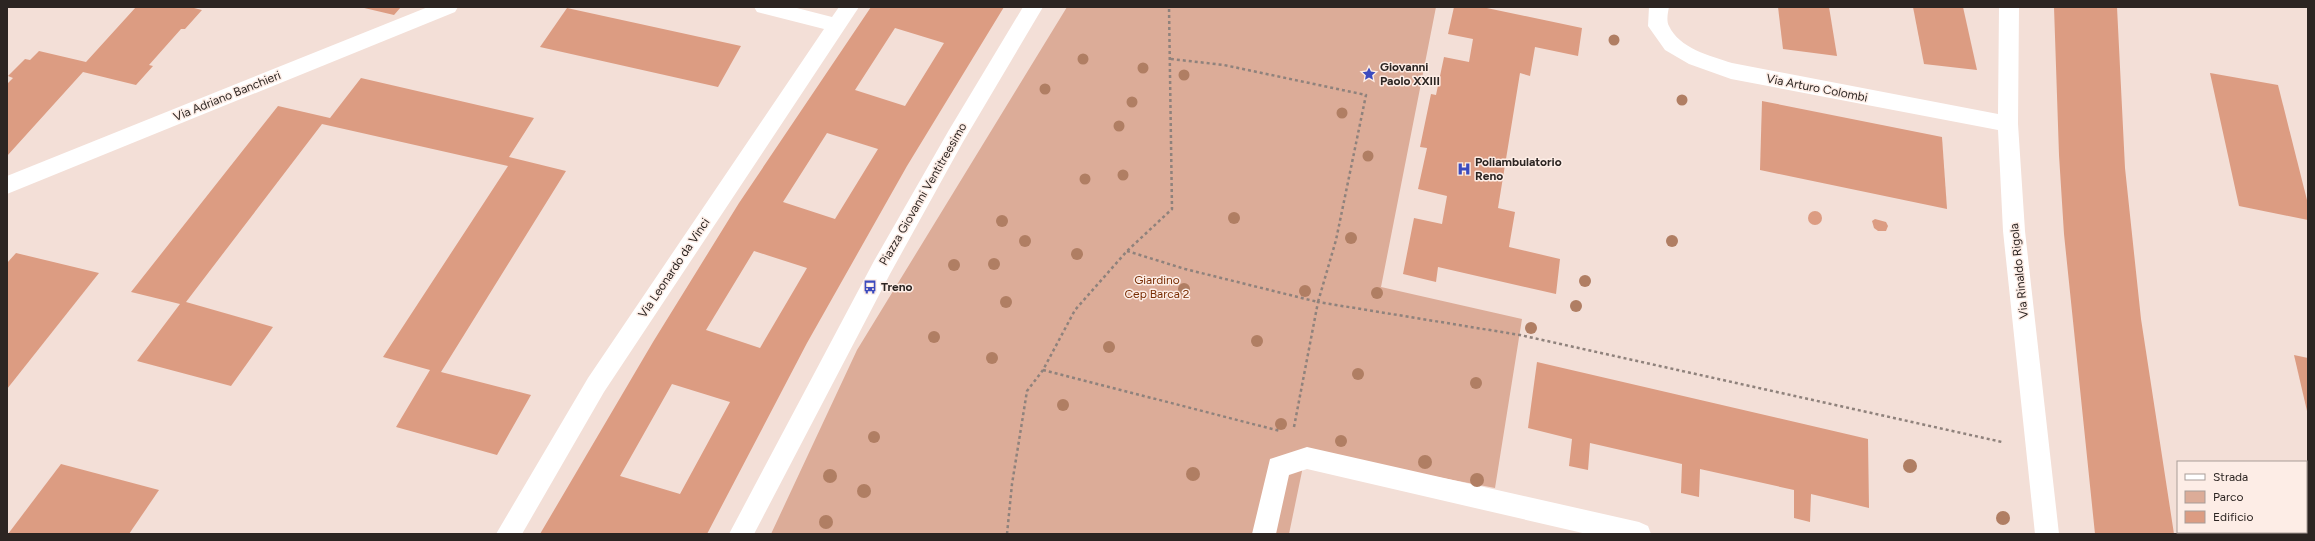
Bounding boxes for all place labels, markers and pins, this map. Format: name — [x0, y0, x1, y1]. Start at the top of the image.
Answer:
place label: Giovanni Paolo XXIII — [1380, 60, 1440, 88]
place icon: Giovanni Paolo XXIII — [1361, 66, 1377, 82]
place label: Poliambulatorio Reno — [1475, 155, 1562, 183]
hospital icon: Poliambulatorio Reno — [1456, 161, 1472, 177]
bus stop icon: Treno — [862, 279, 878, 295]
place label: Treno — [881, 280, 913, 294]

